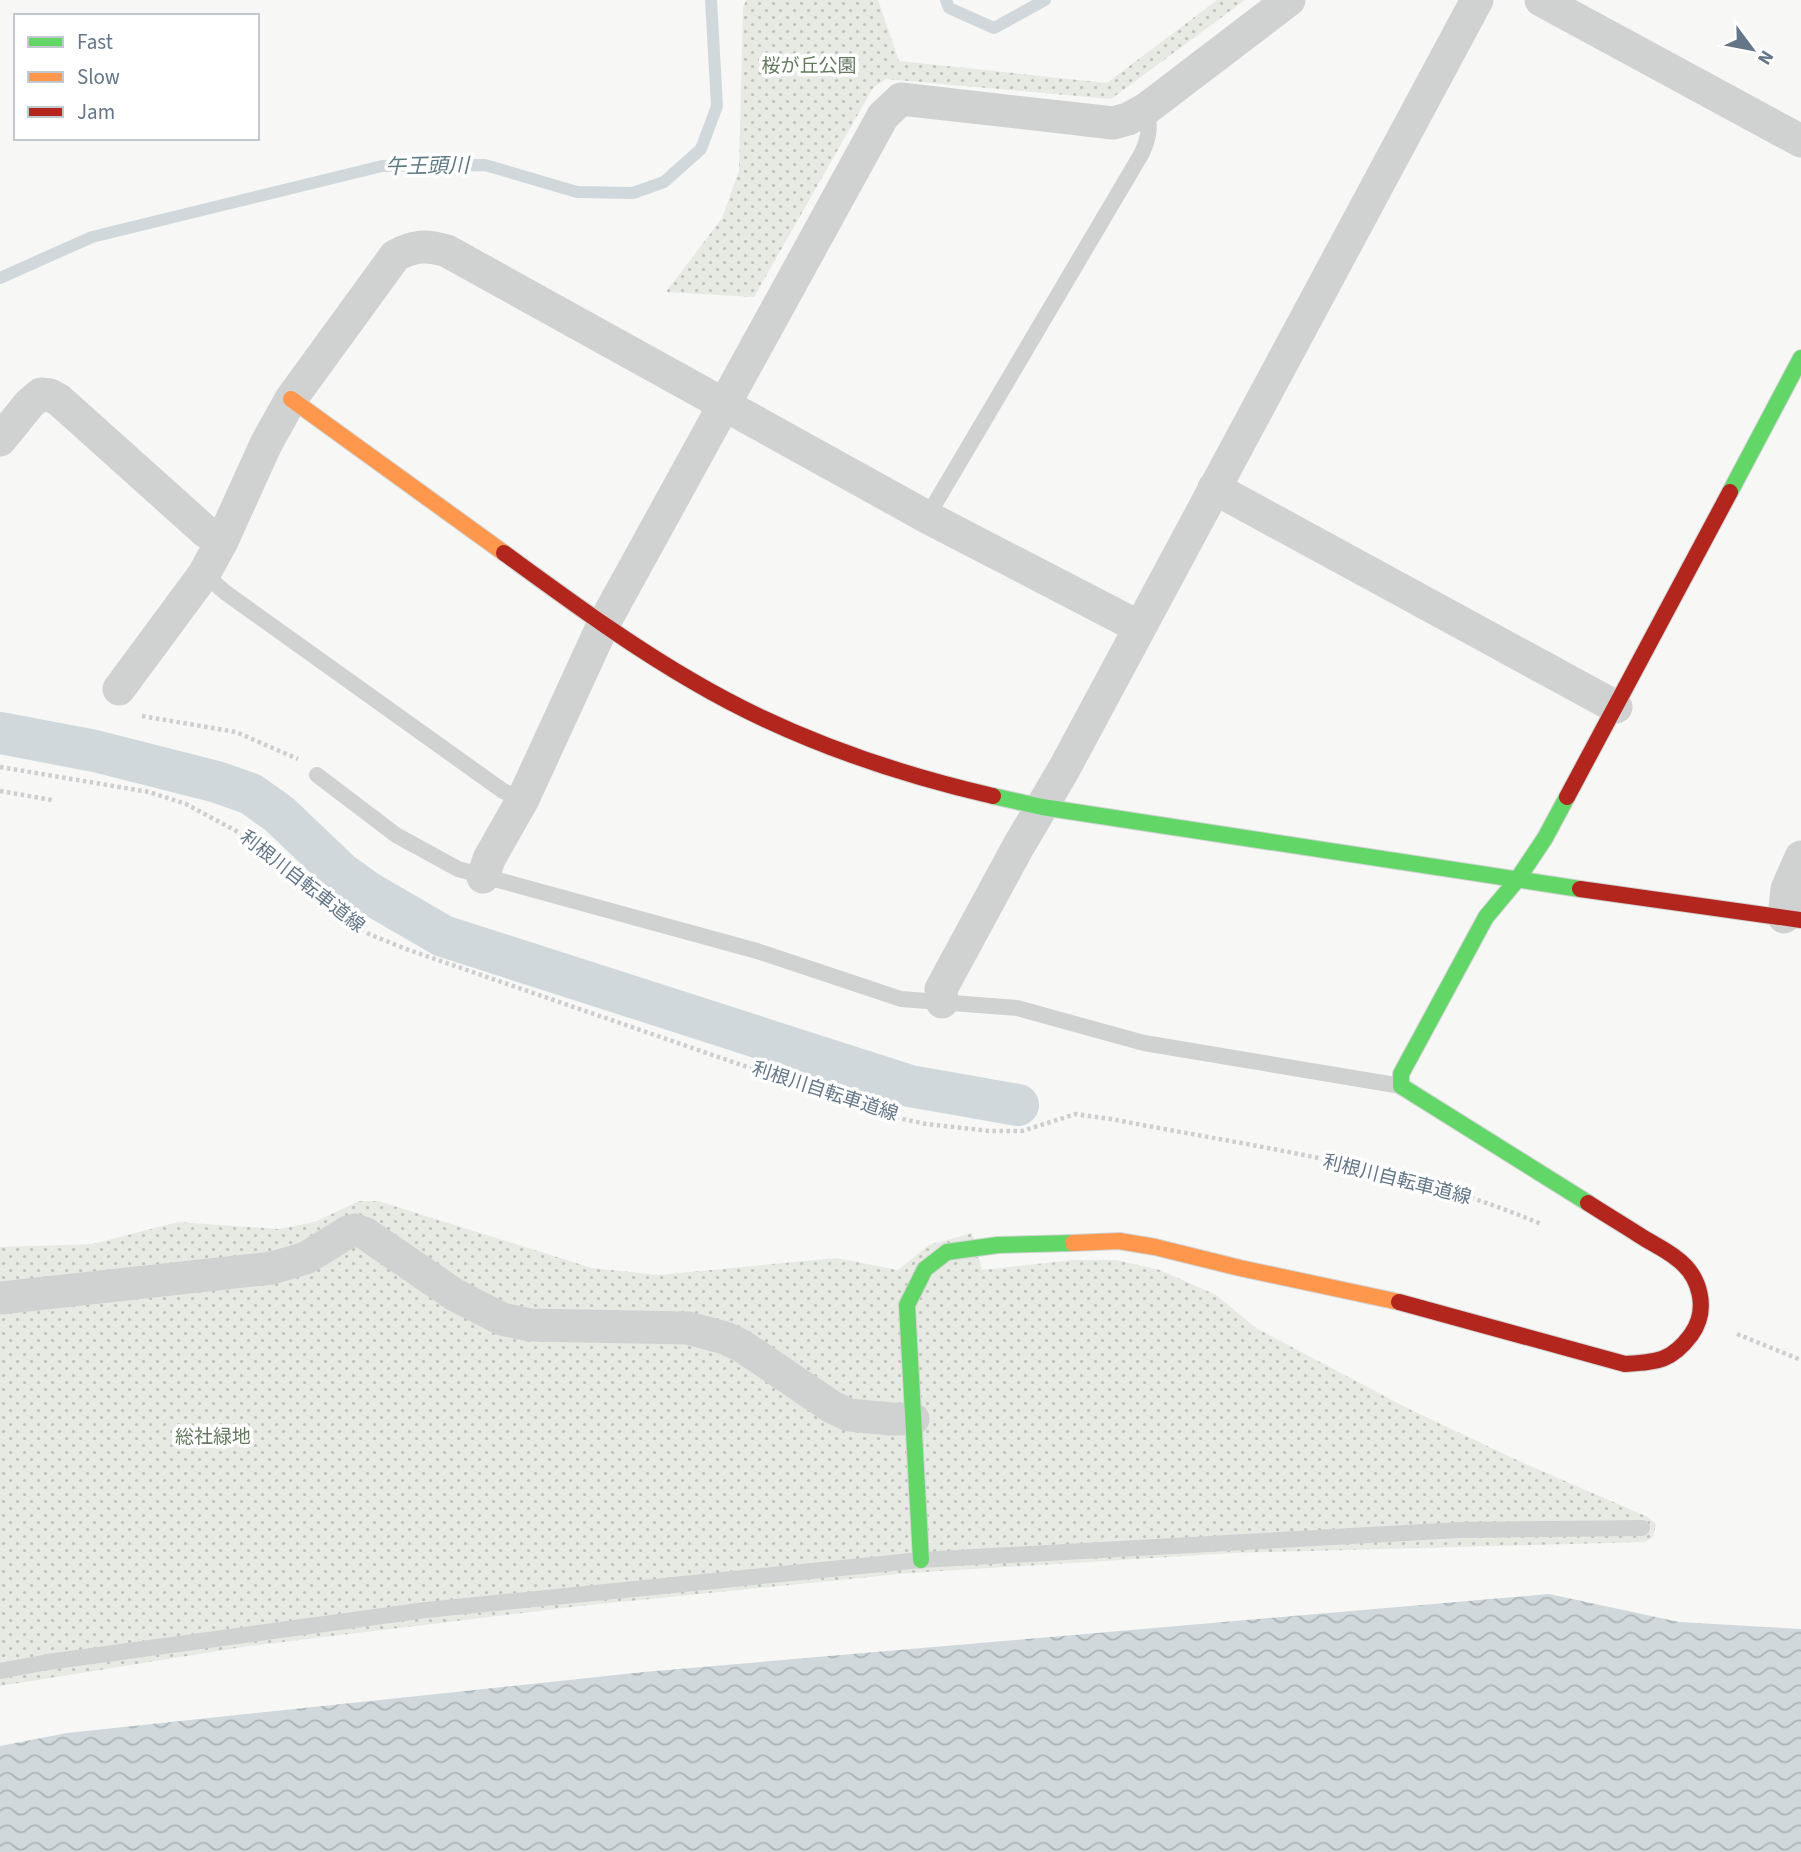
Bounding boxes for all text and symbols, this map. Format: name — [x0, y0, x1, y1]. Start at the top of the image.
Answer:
legend — [14, 14, 259, 140]
north arrow — [1717, 14, 1787, 84]
text: Fast — [77, 27, 113, 57]
text: N — [1750, 45, 1780, 70]
park label: 桜が丘公園 — [761, 53, 857, 80]
text: Slow — [77, 62, 120, 92]
text: Jam — [77, 97, 115, 127]
water label: 午王頭川 — [385, 150, 471, 182]
street label: 利根川自転車道線 — [234, 825, 370, 939]
street label: 利根川自転車道線 — [749, 1056, 901, 1128]
street label: 利根川自転車道線 — [1320, 1149, 1474, 1211]
park label: 総社緑地 — [175, 1424, 251, 1451]

